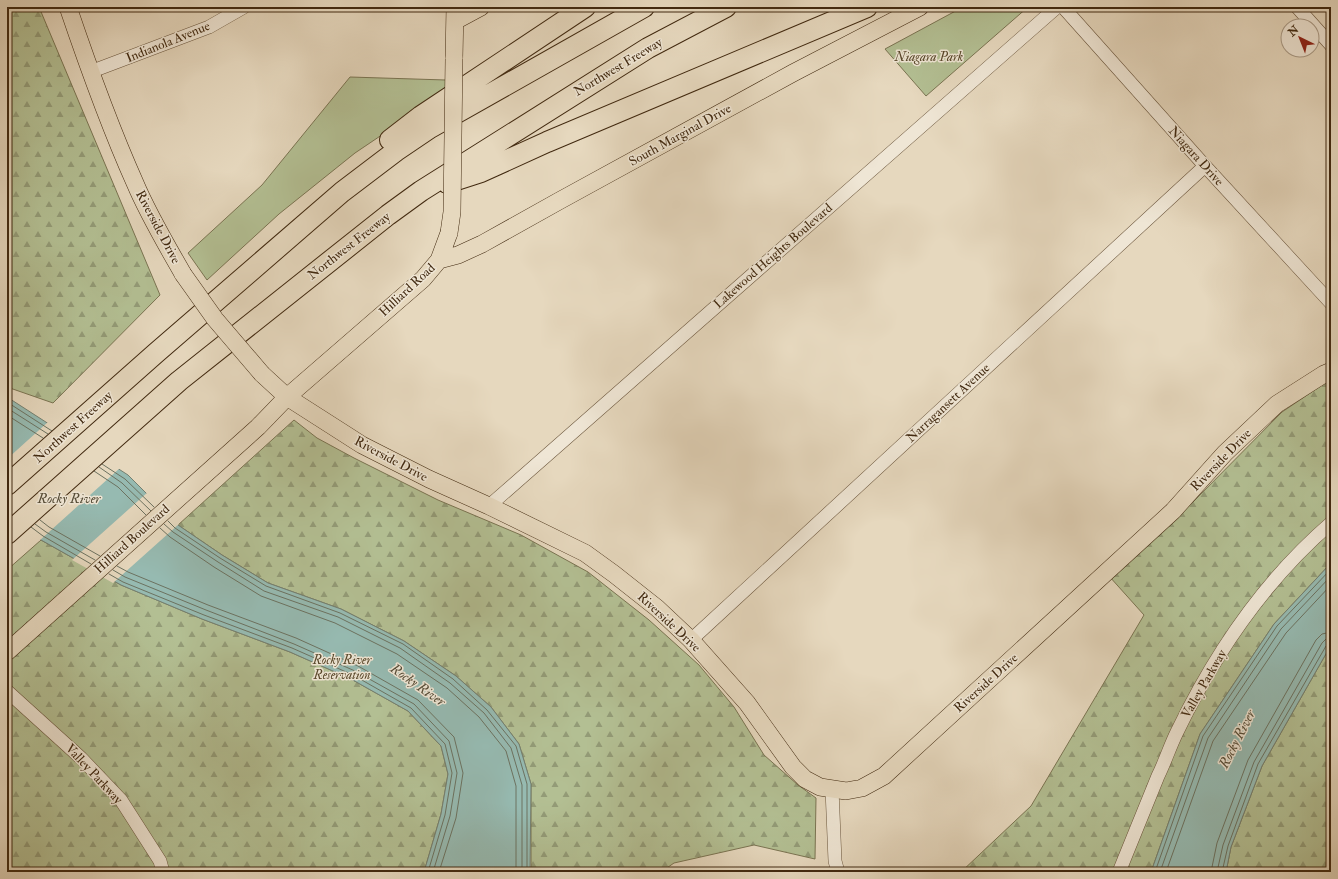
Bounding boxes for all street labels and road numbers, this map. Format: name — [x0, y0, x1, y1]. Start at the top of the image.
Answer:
street label: Indianola Avenue — [124, 18, 213, 66]
street label: Northwest Freeway — [571, 34, 666, 101]
street label: South Marginal Drive — [626, 100, 734, 170]
street label: Niagara Drive — [1165, 123, 1227, 190]
street label: Riverside Drive — [132, 188, 184, 267]
street label: Lakewood Heights Boulevard — [710, 200, 836, 312]
street label: Northwest Freeway — [304, 209, 394, 284]
street label: Hilliard Road — [376, 260, 439, 320]
street label: Narragansett Avenue — [903, 360, 994, 446]
street label: Northwest Freeway — [30, 387, 117, 467]
street label: Riverside Drive — [1187, 425, 1255, 495]
street label: Riverside Drive — [352, 433, 431, 485]
street label: Hilliard Boulevard — [91, 501, 173, 577]
street label: Riverside Drive — [634, 589, 704, 656]
street label: Valley Parkway — [1178, 647, 1231, 722]
street label: Riverside Drive — [951, 650, 1022, 716]
street label: Valley Parkway — [61, 741, 126, 808]

